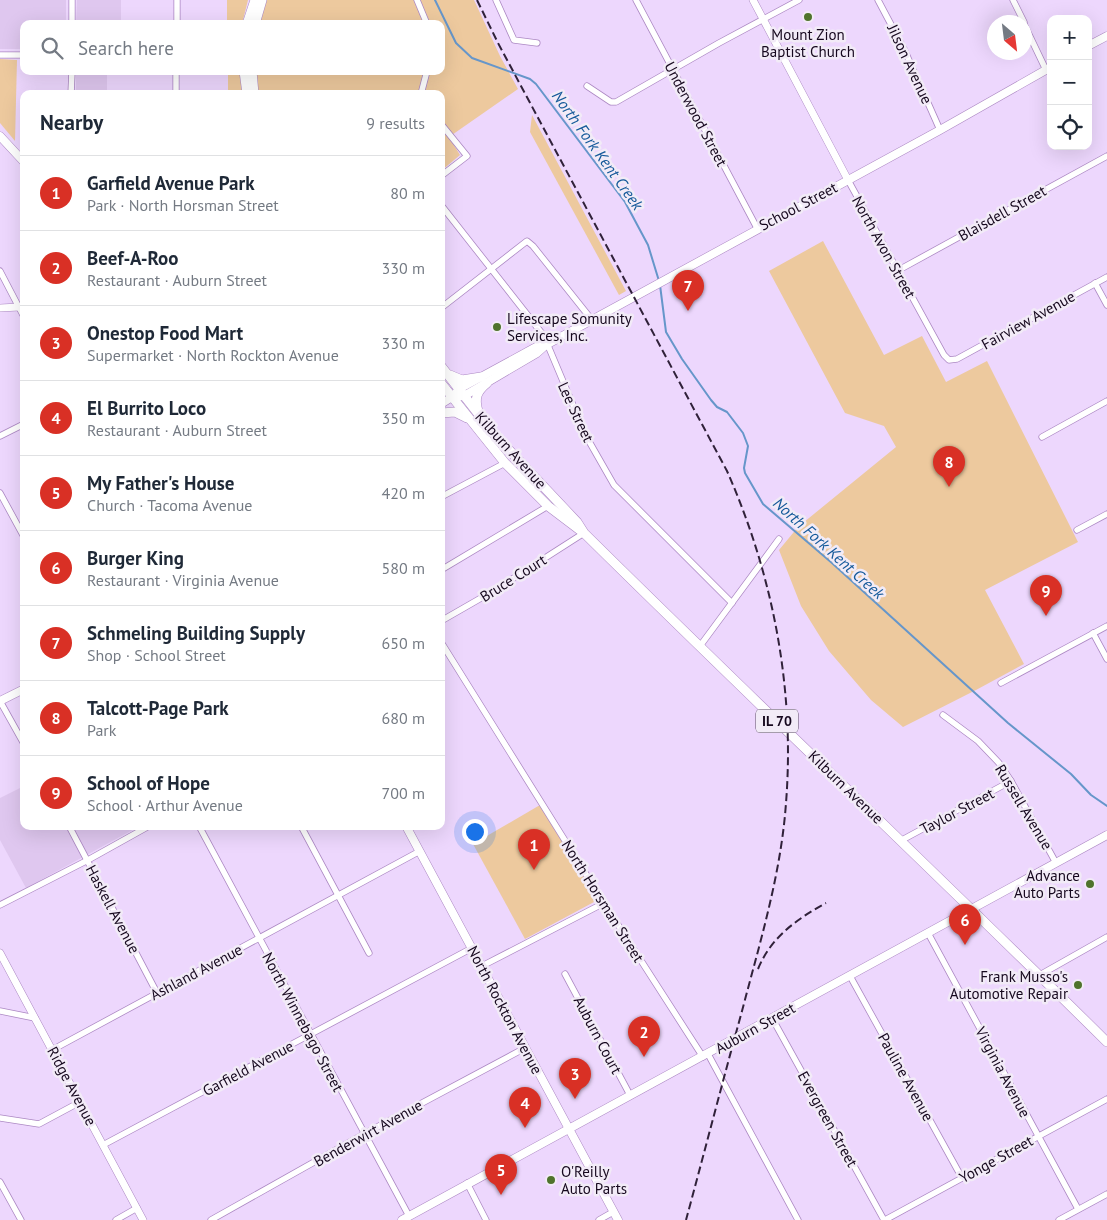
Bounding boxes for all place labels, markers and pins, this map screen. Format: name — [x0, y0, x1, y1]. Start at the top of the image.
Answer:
marker: Mount Zion Baptist Church — [802, 11, 814, 23]
place label: Mount Zion Baptist Church — [761, 25, 855, 61]
pin: 7 — [672, 270, 704, 311]
place label: Lifescape Somunity Services, Inc. — [507, 309, 632, 345]
marker: Lifescape Somunity Services, Inc. — [491, 321, 503, 333]
pin: 8 — [933, 446, 965, 487]
pin: 9 — [1030, 575, 1062, 616]
pin: 1 — [518, 829, 550, 870]
place label: Advance Auto Parts — [1014, 866, 1080, 902]
marker: Advance Auto Parts — [1084, 878, 1096, 890]
pin: 6 — [949, 904, 981, 945]
place label: Frank Musso's Automotive Repair — [950, 967, 1068, 1003]
marker: Frank Musso's Automotive Repair — [1072, 979, 1084, 991]
pin: 2 — [628, 1016, 660, 1057]
pin: 3 — [559, 1058, 591, 1099]
pin: 4 — [509, 1087, 541, 1128]
pin: 5 — [485, 1154, 517, 1195]
place label: O'Reilly Auto Parts — [561, 1162, 627, 1198]
marker: O'Reilly Auto Parts — [545, 1174, 557, 1186]

